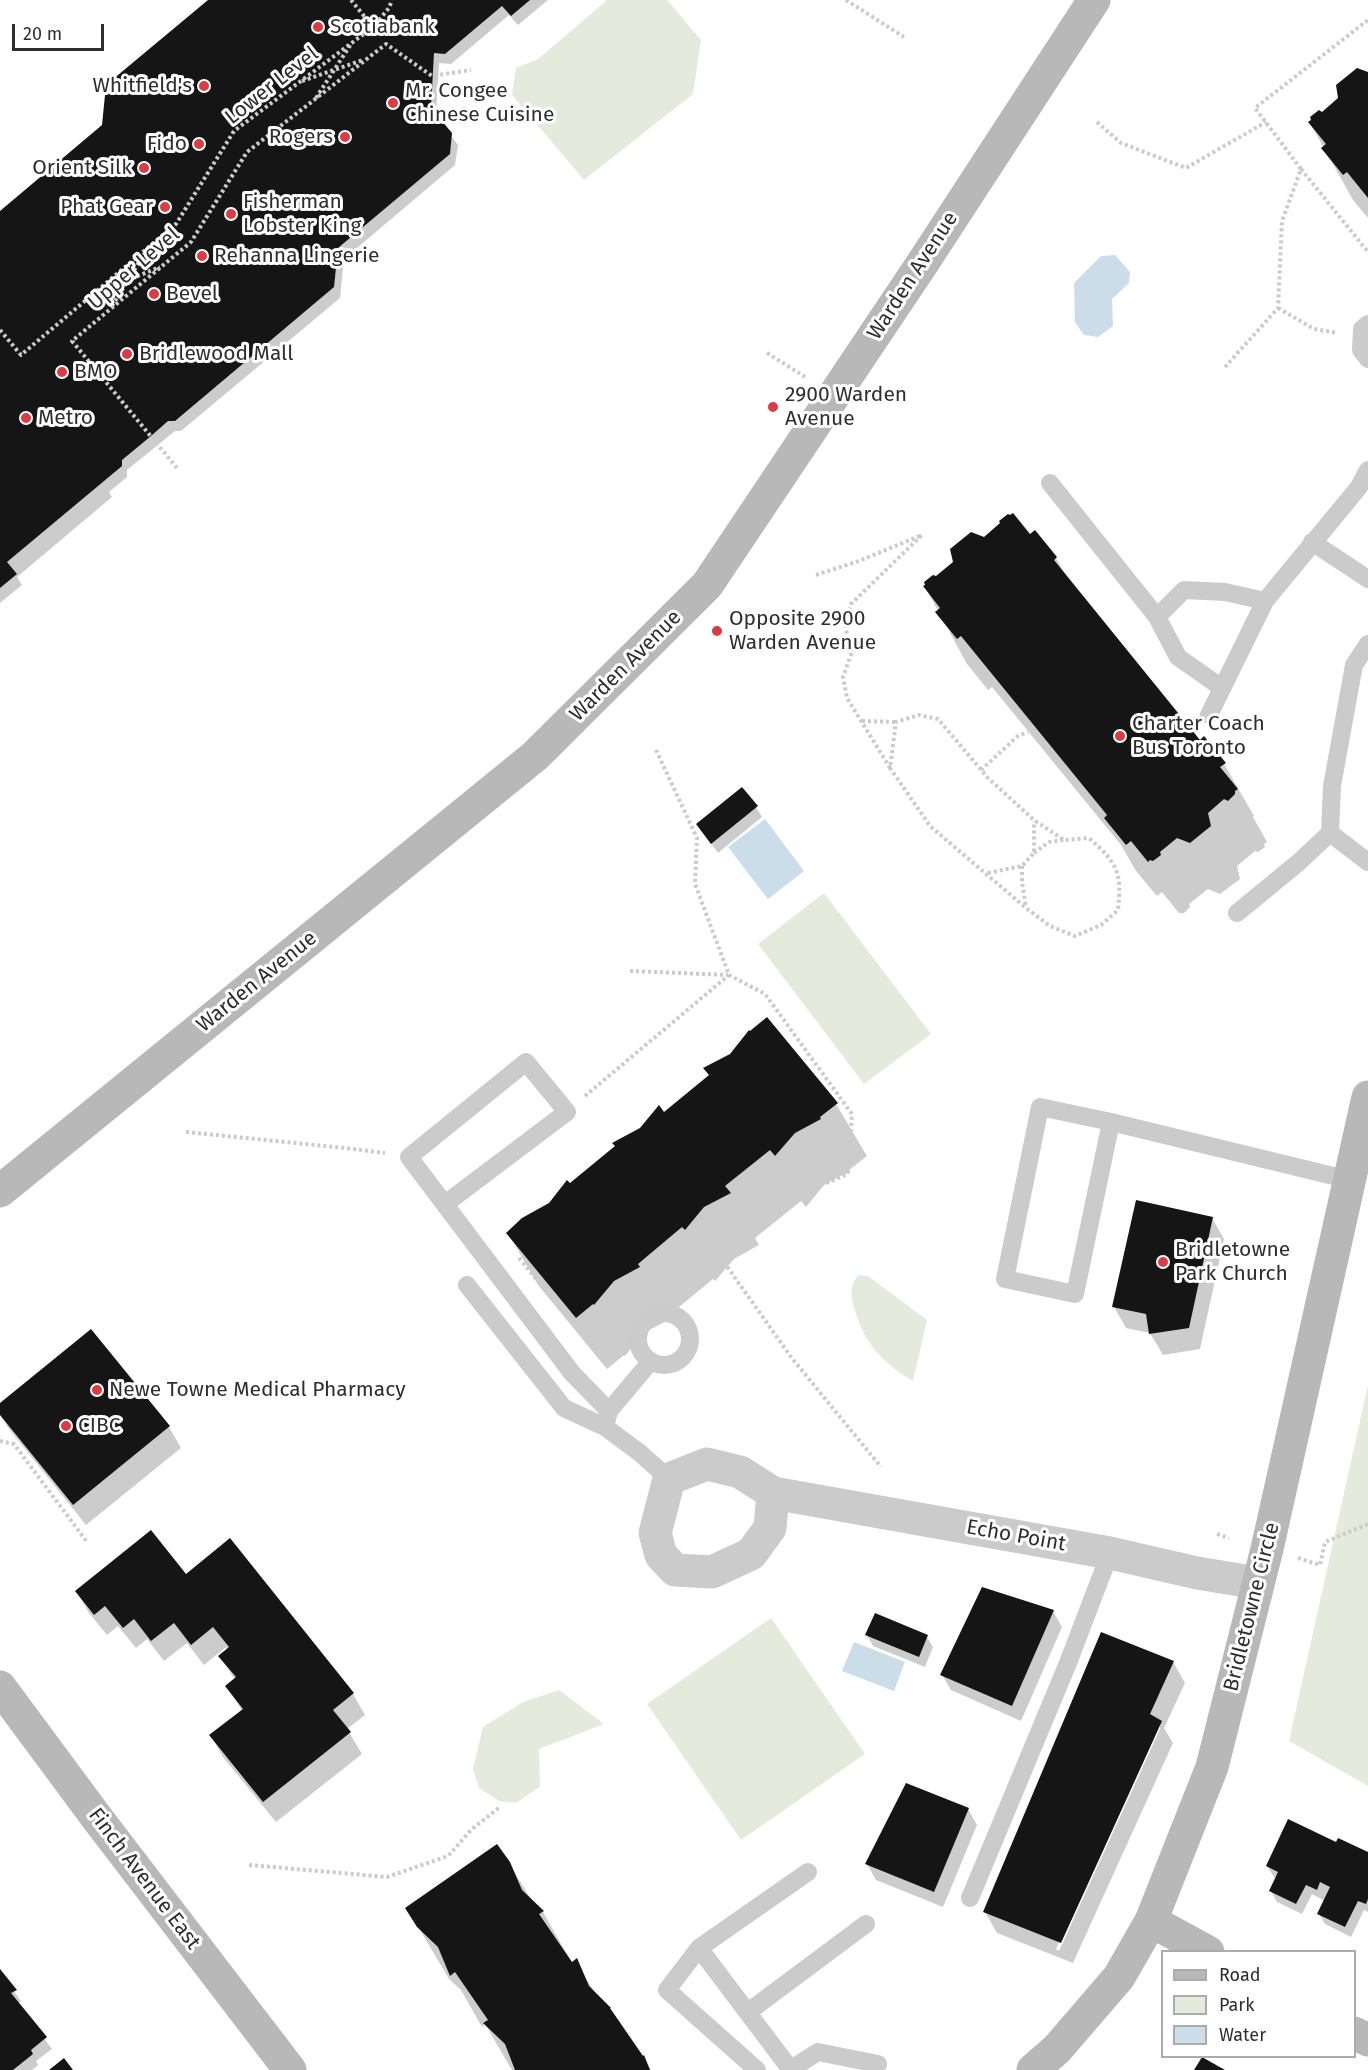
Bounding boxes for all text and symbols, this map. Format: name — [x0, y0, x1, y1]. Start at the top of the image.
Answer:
scale bar — [15, 12, 106, 50]
place label: Scotiabank — [330, 14, 435, 40]
marker: Scotiabank — [311, 20, 325, 34]
text: 20 m — [23, 23, 62, 45]
street label: Lower Level — [220, 42, 324, 130]
place label: Whitfield's — [93, 73, 192, 99]
place label: Mr. Congee Chinese Cuisine — [405, 78, 554, 128]
marker: Whitfield's — [197, 79, 211, 93]
marker: Mr. Congee Chinese Cuisine — [386, 96, 400, 110]
place label: Rogers — [269, 124, 333, 150]
marker: Rogers — [338, 130, 352, 144]
place label: Fido — [147, 131, 187, 157]
marker: Fido — [192, 137, 206, 151]
place label: Orient Silk — [32, 155, 132, 181]
marker: Orient Silk — [137, 161, 151, 175]
place label: Fisherman Lobster King — [243, 189, 361, 239]
place label: Phat Gear — [60, 194, 153, 220]
marker: Phat Gear — [158, 200, 172, 214]
marker: Fisherman Lobster King — [224, 207, 238, 221]
street label: Warden Avenue — [862, 207, 964, 345]
street label: Upper Level — [83, 222, 185, 316]
place label: Rehanna Lingerie — [214, 243, 379, 269]
marker: Rehanna Lingerie — [195, 249, 209, 263]
place label: Bevel — [166, 281, 218, 307]
marker: Bevel — [147, 287, 161, 301]
place label: Bridlewood Mall — [139, 341, 293, 367]
marker: Bridlewood Mall — [120, 347, 134, 361]
place label: BMO — [74, 359, 117, 385]
marker: BMO — [55, 365, 69, 379]
place label: 2900 Warden Avenue — [785, 382, 907, 432]
marker: 2900 Warden Avenue — [766, 400, 780, 414]
place label: Metro — [38, 405, 93, 431]
marker: Metro — [19, 411, 33, 425]
street label: Warden Avenue — [565, 605, 687, 727]
place label: Opposite 2900 Warden Avenue — [729, 606, 876, 656]
marker: Opposite 2900 Warden Avenue — [710, 624, 724, 638]
place label: Charter Coach Bus Toronto — [1132, 711, 1265, 761]
marker: Charter Coach Bus Toronto — [1113, 729, 1127, 743]
street label: Warden Avenue — [192, 926, 322, 1038]
place label: Bridletowne Park Church — [1175, 1237, 1290, 1287]
marker: Bridletowne Park Church — [1156, 1255, 1170, 1269]
place label: Newe Towne Medical Pharmacy — [109, 1377, 406, 1403]
marker: Newe Towne Medical Pharmacy — [90, 1383, 104, 1397]
place label: CIBC — [78, 1413, 120, 1439]
marker: CIBC — [59, 1419, 73, 1433]
street label: Echo Point — [964, 1515, 1068, 1557]
street label: Bridletowne Circle — [1219, 1520, 1285, 1694]
street label: Finch Avenue East — [83, 1803, 205, 1955]
legend — [1161, 1950, 1356, 2058]
text: Road — [1219, 1964, 1261, 1986]
text: Park — [1219, 1994, 1254, 2016]
text: Water — [1219, 2024, 1266, 2046]

